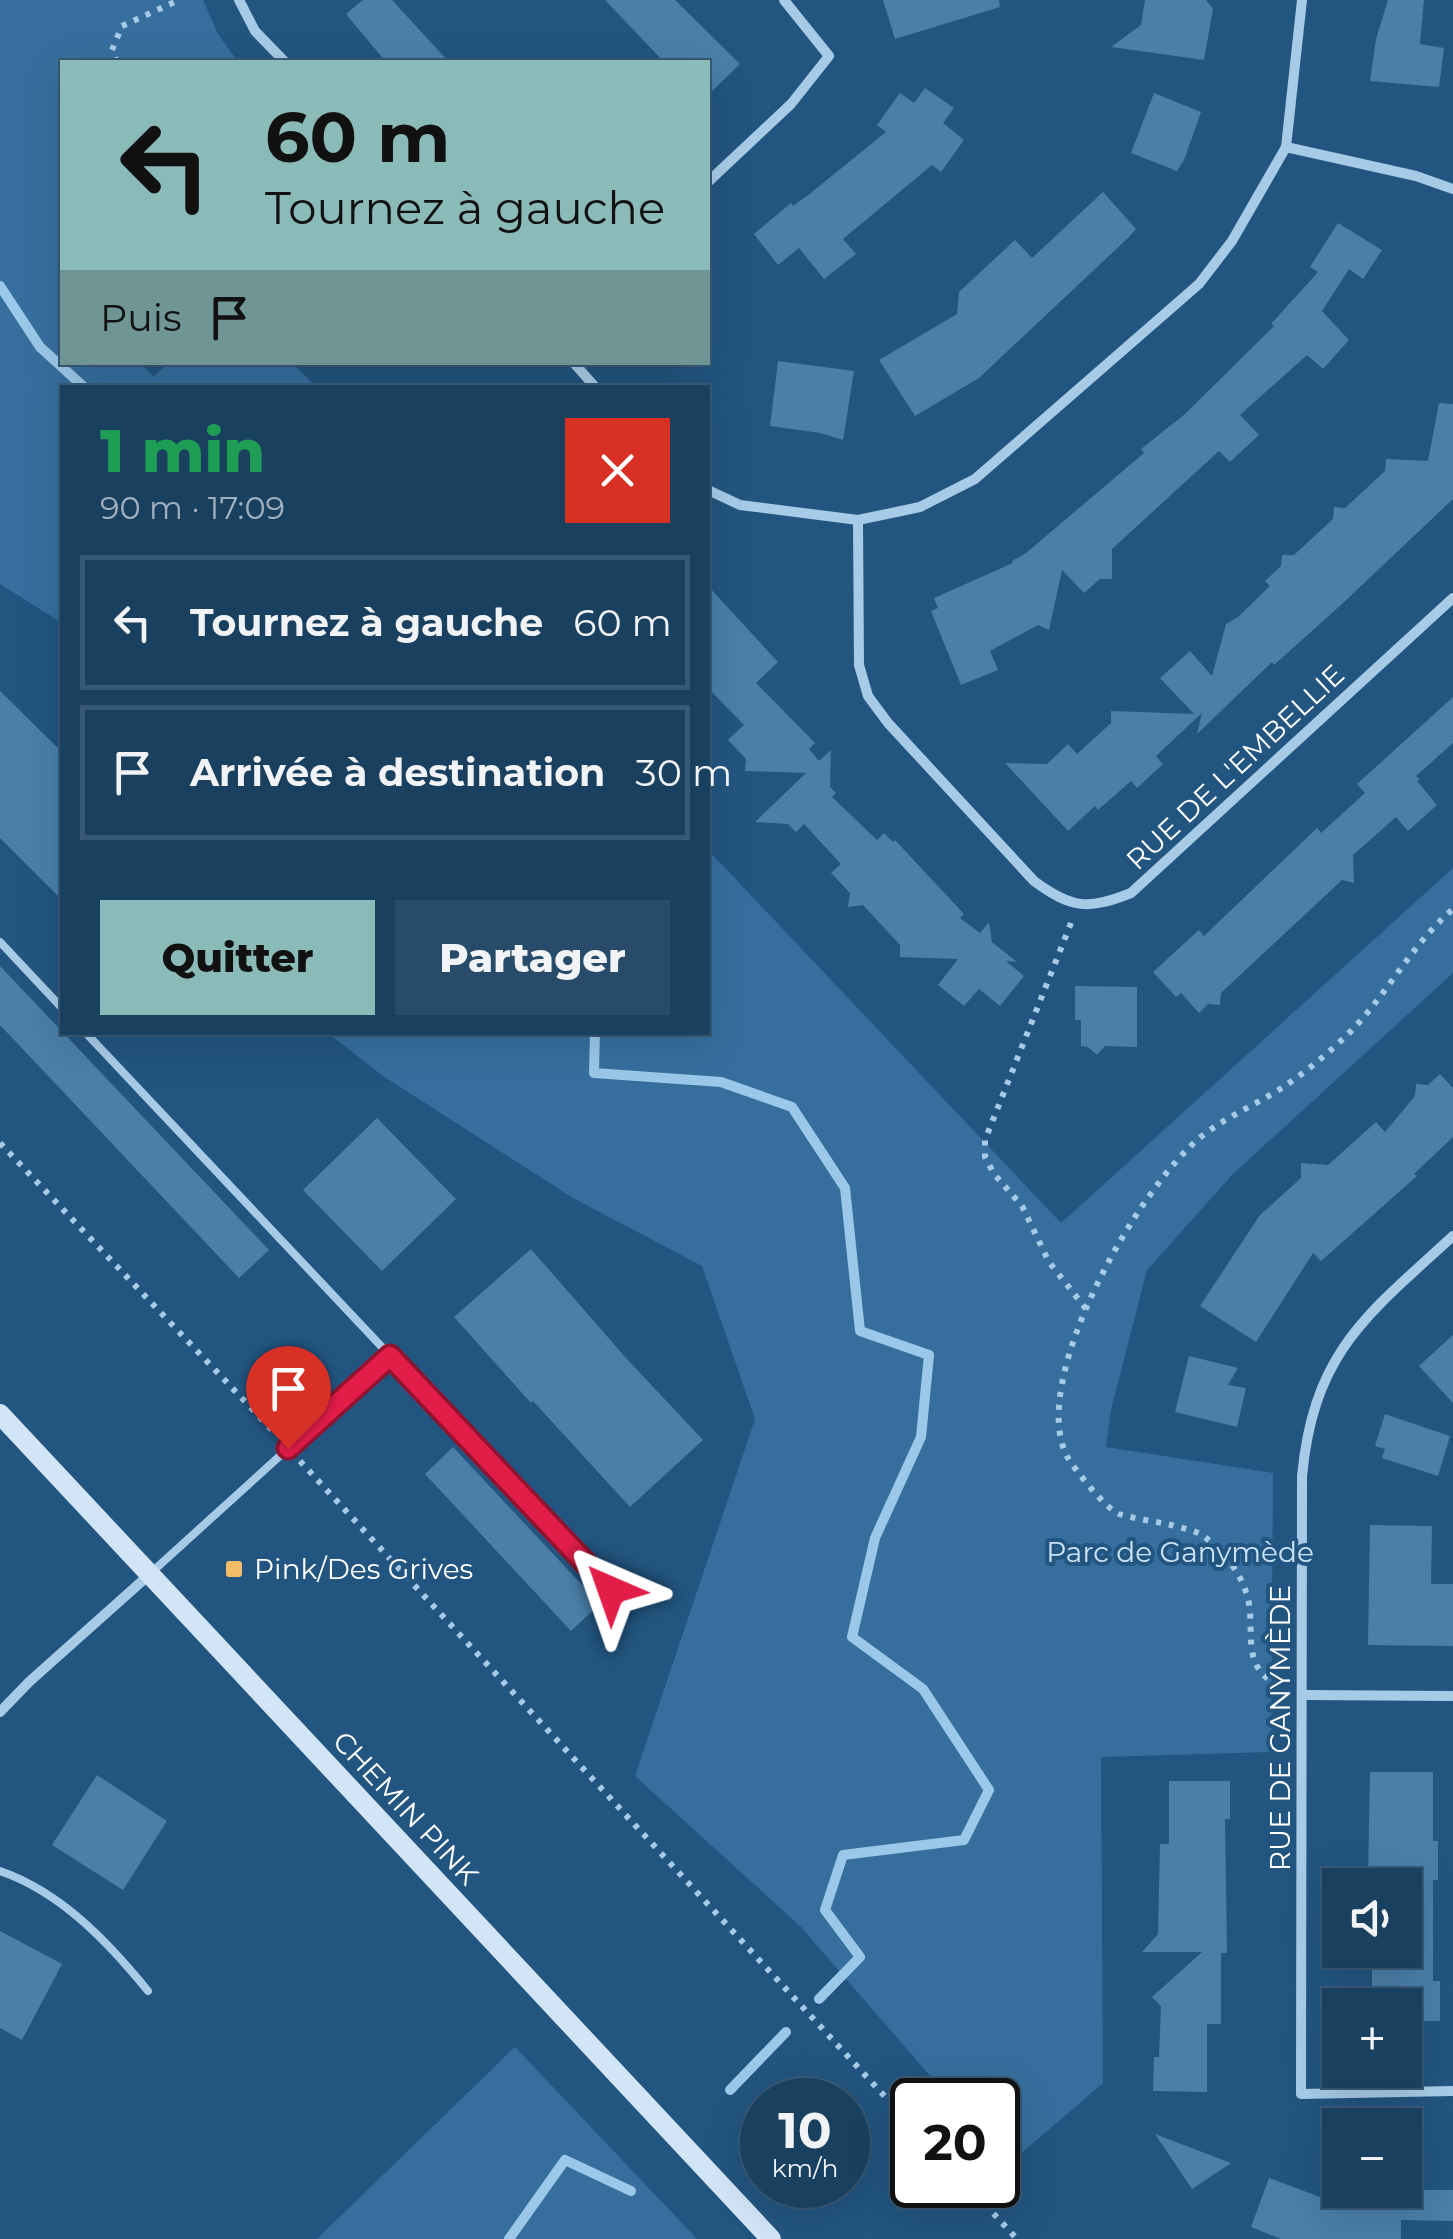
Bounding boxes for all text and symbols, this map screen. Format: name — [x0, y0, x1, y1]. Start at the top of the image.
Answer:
text: 60 m — [265, 94, 450, 180]
icon: left — [100, 100, 230, 230]
text: Tournez à gauche — [265, 180, 665, 235]
icon: arrive — [202, 290, 257, 345]
text: Puis — [100, 294, 182, 341]
text: 1 min — [100, 414, 265, 487]
button: close — [565, 418, 670, 523]
text: 90 m · 17:09 — [100, 488, 285, 527]
icon: left — [105, 595, 160, 650]
text: Tournez à gauche — [190, 599, 543, 646]
text: 60 m — [573, 599, 672, 646]
street label: RUE DE L'EMBELLIE — [1119, 657, 1351, 877]
icon: arrive — [105, 745, 160, 800]
text: Arrivée à destination — [190, 749, 605, 796]
text: 30 m — [635, 749, 732, 796]
button: Quitter — [100, 900, 375, 1015]
button: Partager — [395, 900, 670, 1015]
pin — [246, 1346, 331, 1449]
icon: arrive — [261, 1361, 316, 1416]
park label: Parc de Ganymède — [1046, 1535, 1314, 1569]
position arrow — [559, 1538, 663, 1642]
place label: Pink/Des Grives — [254, 1552, 473, 1586]
marker: Pink/Des Grives — [223, 1558, 245, 1580]
street label: RUE DE GANYMÈDE — [1263, 1585, 1297, 1871]
street label: CHEMIN PINK — [326, 1724, 486, 1892]
map controls — [1322, 1868, 1422, 2208]
button: sound — [1322, 1868, 1422, 1968]
button: + — [1322, 1988, 1422, 2088]
speed limit sign: 20 — [890, 2078, 1020, 2208]
text: 10 — [778, 2100, 832, 2161]
button: − — [1322, 2108, 1422, 2208]
text: km/h — [772, 2153, 838, 2183]

